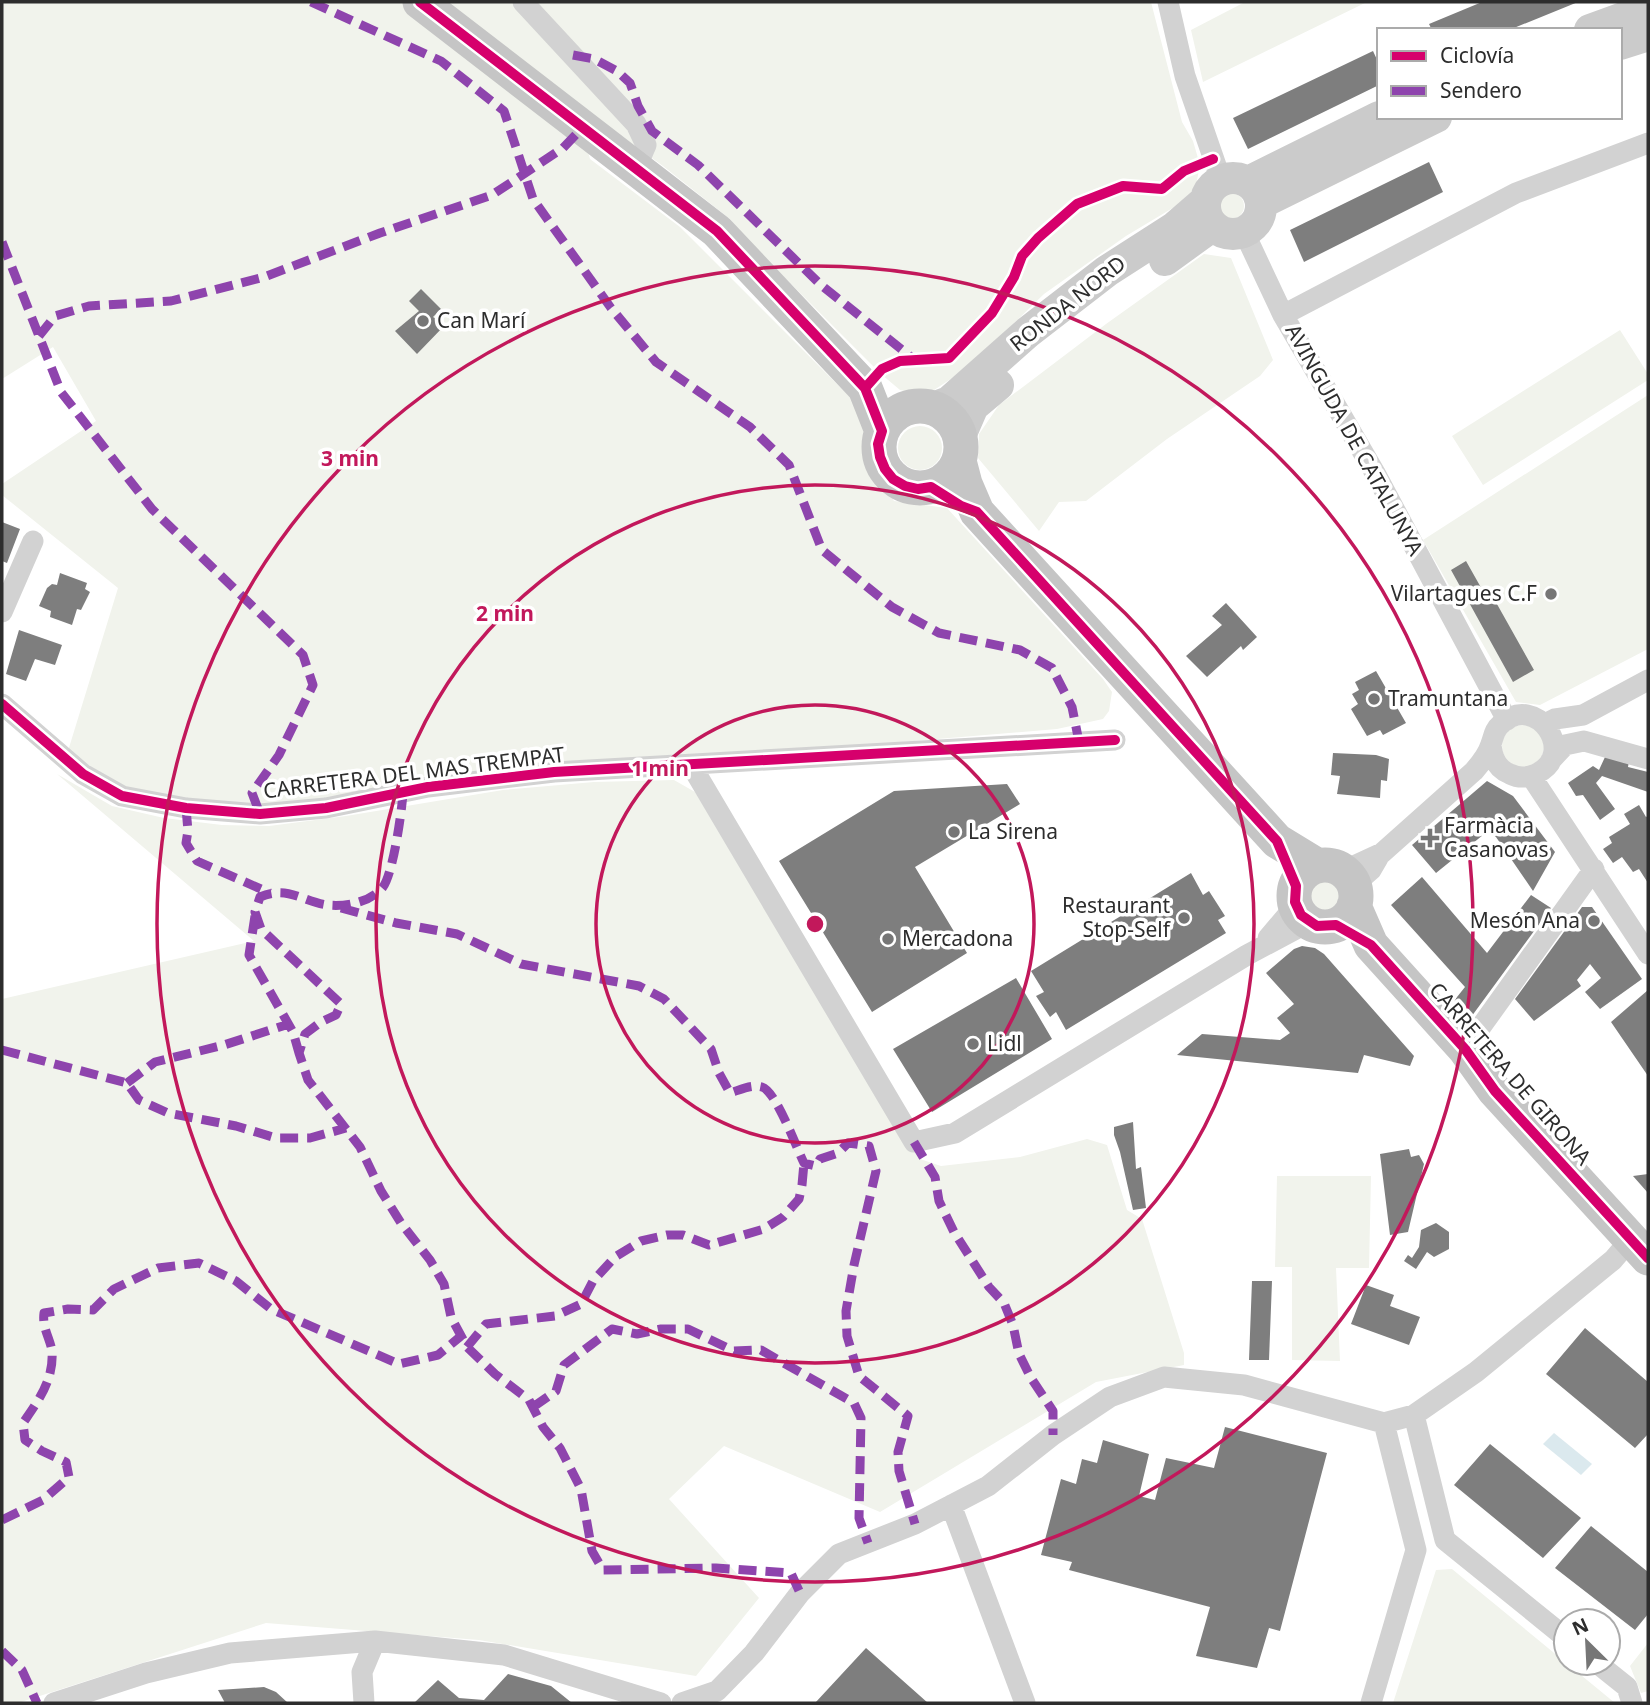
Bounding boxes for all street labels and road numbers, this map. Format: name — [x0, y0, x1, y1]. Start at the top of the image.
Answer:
street label: RONDA NORD — [1004, 249, 1131, 357]
street label: AVINGUDA DE CATALUNYA — [1280, 319, 1430, 561]
street label: CARRETERA DEL MAS TREMPAT — [262, 740, 566, 804]
street label: CARRETERA DE GIRONA — [1424, 976, 1598, 1171]

